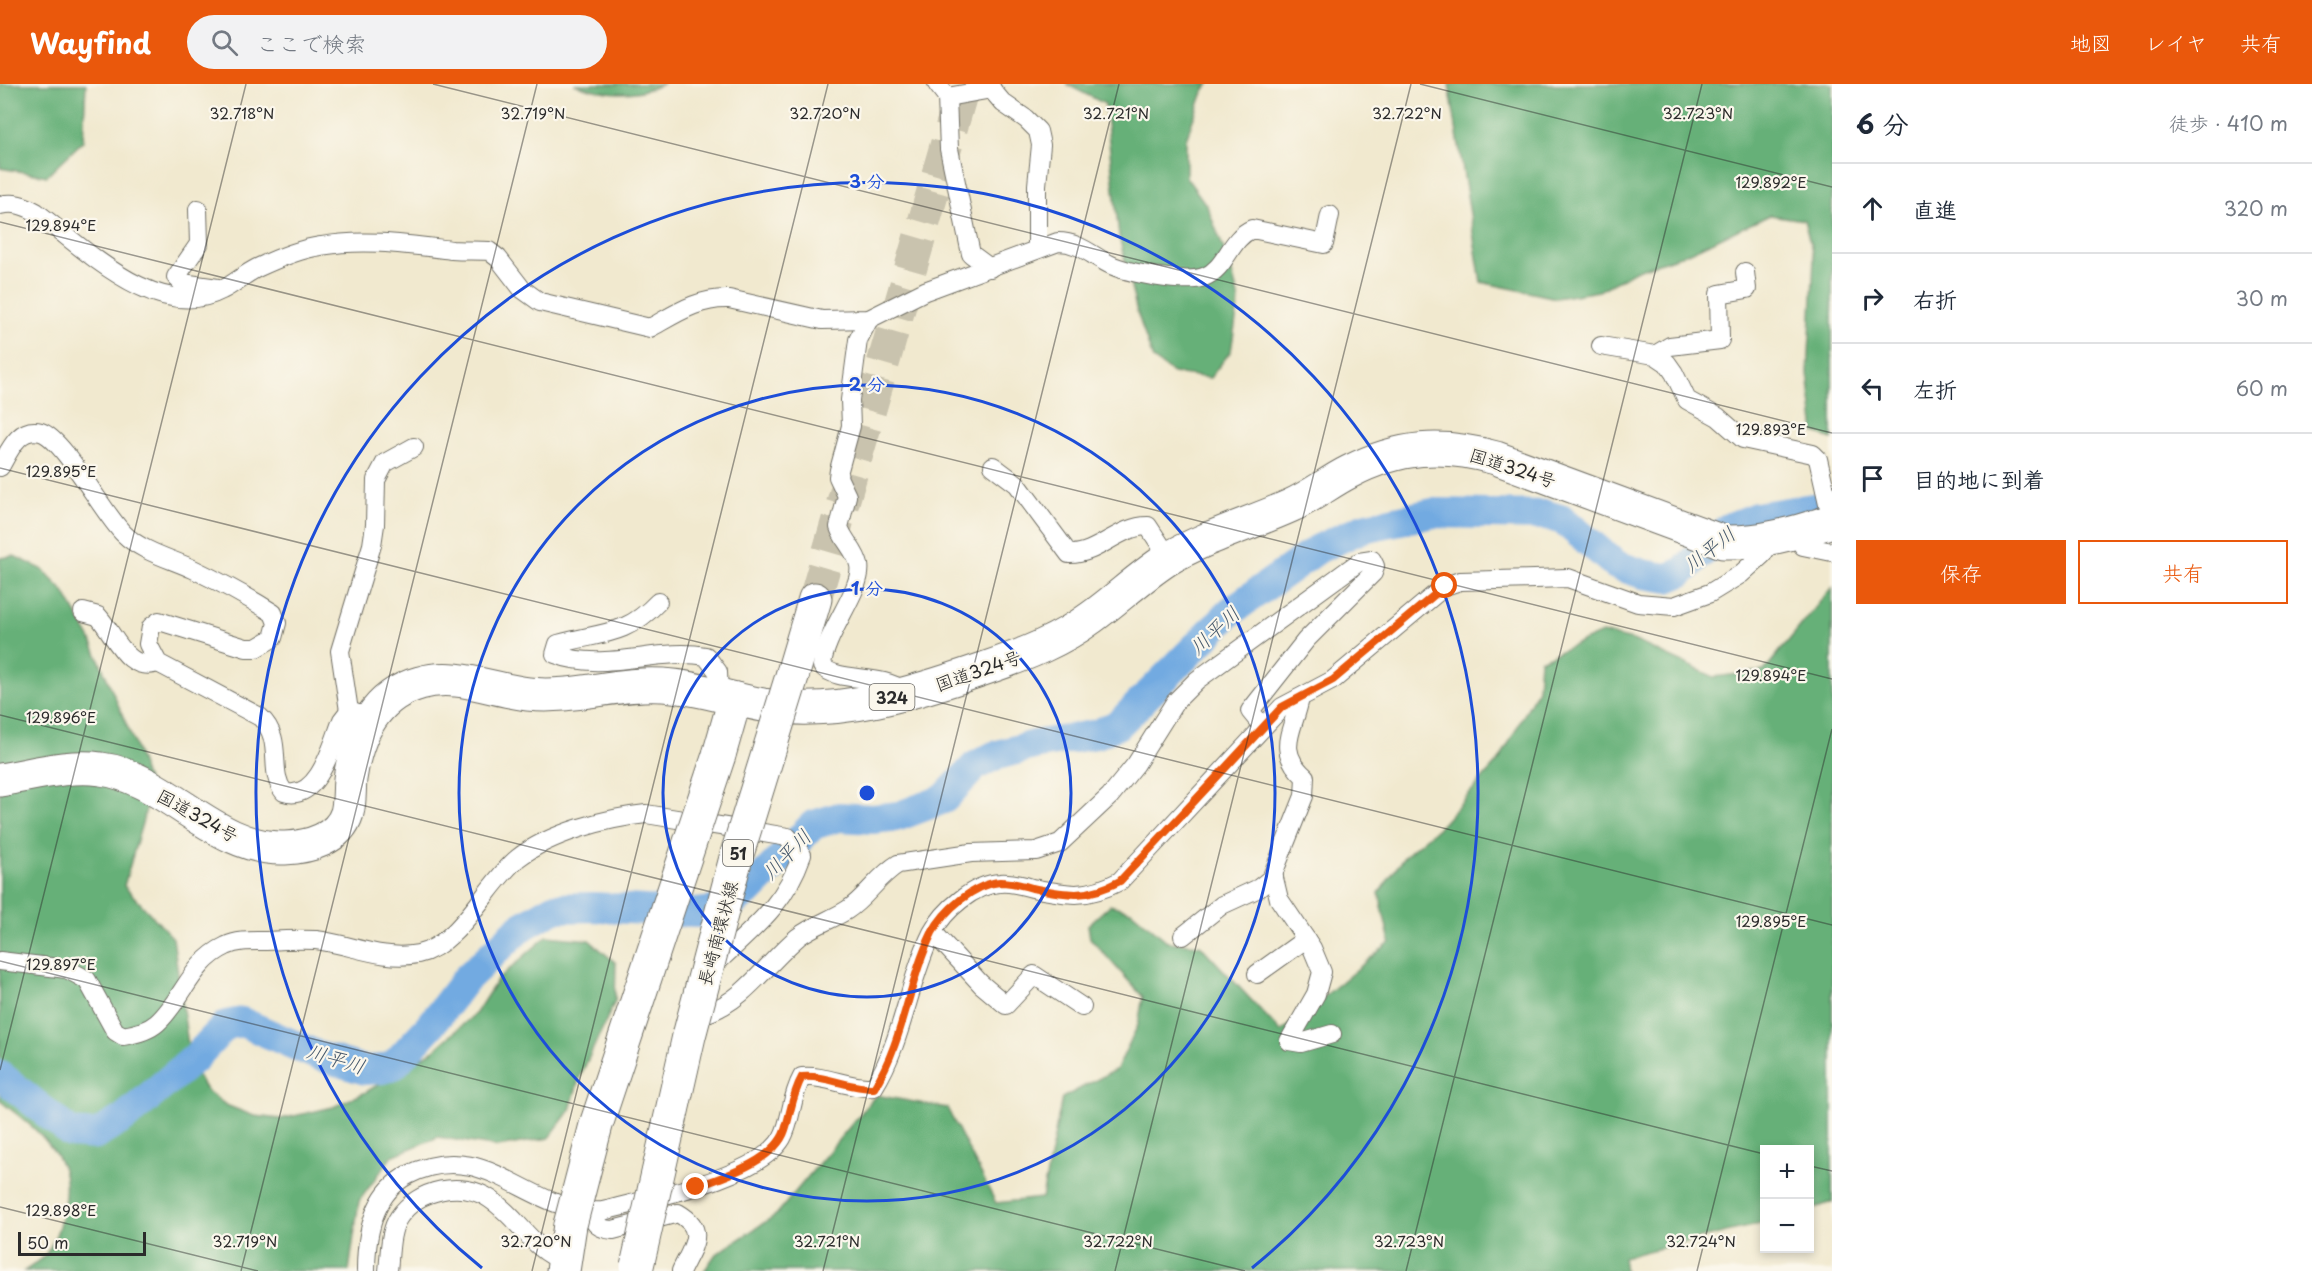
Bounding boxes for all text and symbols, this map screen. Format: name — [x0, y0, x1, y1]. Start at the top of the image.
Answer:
search box — [187, 15, 607, 69]
text: Wayfind — [30, 21, 151, 64]
icon: search — [208, 26, 241, 59]
text: ここで検索 — [256, 26, 366, 59]
text: 地図 — [2070, 26, 2112, 58]
text: レイヤ — [2145, 26, 2207, 58]
text: 共有 — [2240, 26, 2282, 58]
text: 32.718°N — [209, 101, 275, 124]
text: 32.719°N — [501, 101, 565, 124]
text: 32.720°N — [789, 101, 861, 124]
text: 32.721°N — [1083, 101, 1149, 124]
text: 32.722°N — [1372, 101, 1442, 124]
text: 32.723°N — [1663, 101, 1733, 124]
text: 6 分 — [1856, 104, 1909, 143]
text: 徒歩 · 410 m — [2169, 108, 2288, 138]
text: 3 分 — [849, 167, 885, 194]
text: 129.892°E — [1735, 170, 1807, 193]
icon: ahead — [1856, 192, 1889, 225]
text: 直進 — [1913, 192, 1957, 225]
text: 320 m — [2224, 193, 2288, 223]
text: 129.894°E — [26, 213, 96, 236]
icon: right — [1856, 282, 1889, 315]
text: 右折 — [1913, 282, 1957, 315]
text: 30 m — [2235, 283, 2288, 313]
text: 2 分 — [849, 370, 885, 397]
icon: left — [1856, 372, 1889, 405]
text: 左折 — [1913, 372, 1957, 405]
text: 60 m — [2236, 373, 2288, 403]
text: 129.893°E — [1736, 417, 1806, 440]
street label: 国道324号 — [1466, 440, 1560, 494]
text: 129.895°E — [26, 459, 96, 482]
icon: arrive — [1856, 462, 1889, 495]
text: 目的地に到着 — [1913, 462, 2045, 495]
water label: 川平川 — [1676, 518, 1742, 580]
button: 保存 — [1856, 540, 2066, 604]
button: 共有 — [2078, 540, 2288, 604]
route start — [1431, 572, 1457, 598]
text: 1 分 — [851, 574, 883, 601]
water label: 川平川 — [1182, 599, 1246, 661]
street label: 国道324号 — [931, 643, 1025, 697]
text: 129.894°E — [1736, 663, 1806, 686]
road number: 324 — [870, 684, 914, 710]
text: 129.896°E — [26, 705, 96, 728]
street label: 国道324号 — [152, 781, 244, 849]
centre of rings — [857, 783, 877, 803]
water label: 川平川 — [754, 822, 818, 886]
road number: 51 — [723, 840, 753, 866]
street label: 長崎南環状線 — [690, 877, 744, 989]
text: 129.895°E — [1736, 909, 1806, 932]
text: 129.897°E — [26, 952, 96, 975]
water label: 川平川 — [303, 1035, 369, 1081]
map controls — [1760, 1145, 1814, 1253]
button: + — [1760, 1145, 1814, 1199]
route end — [682, 1173, 708, 1199]
text: 129.898°E — [26, 1198, 96, 1221]
button: − — [1760, 1199, 1814, 1253]
scale bar — [18, 1229, 146, 1256]
text: 32.719°N — [213, 1229, 277, 1252]
text: 32.720°N — [500, 1229, 572, 1252]
text: 32.721°N — [794, 1229, 860, 1252]
text: 32.722°N — [1083, 1229, 1153, 1252]
text: 32.723°N — [1374, 1229, 1444, 1252]
text: 32.724°N — [1666, 1229, 1736, 1252]
text: 50 m — [27, 1230, 68, 1254]

